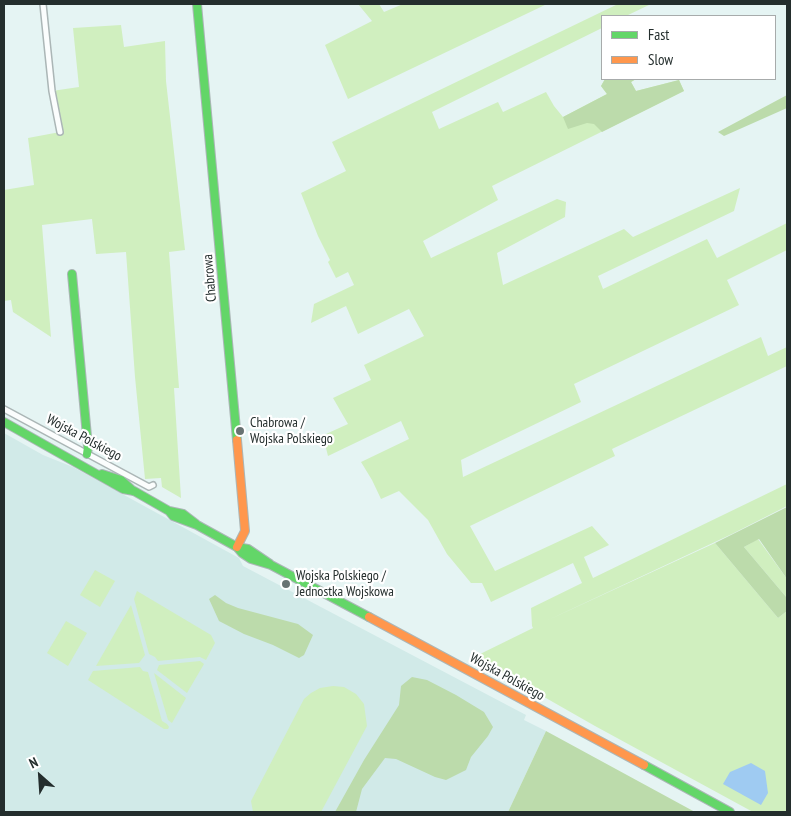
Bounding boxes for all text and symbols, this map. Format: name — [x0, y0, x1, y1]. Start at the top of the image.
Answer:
legend — [601, 15, 776, 80]
text: Fast — [648, 25, 669, 44]
text: Slow — [648, 50, 673, 69]
street label: Chabrowa — [200, 253, 220, 303]
street label: Wojska Polskiego — [43, 411, 125, 465]
place label: Chabrowa / Wojska Polskiego — [250, 415, 333, 448]
marker: Chabrowa / Wojska Polskiego — [234, 425, 246, 437]
place label: Wojska Polskiego / Jednostka Wojskowa — [296, 568, 394, 600]
marker: Wojska Polskiego / Jednostka Wojskowa — [280, 578, 292, 590]
street label: Wojska Polskiego — [467, 650, 547, 704]
north arrow — [15, 751, 65, 801]
text: N — [26, 753, 41, 772]

